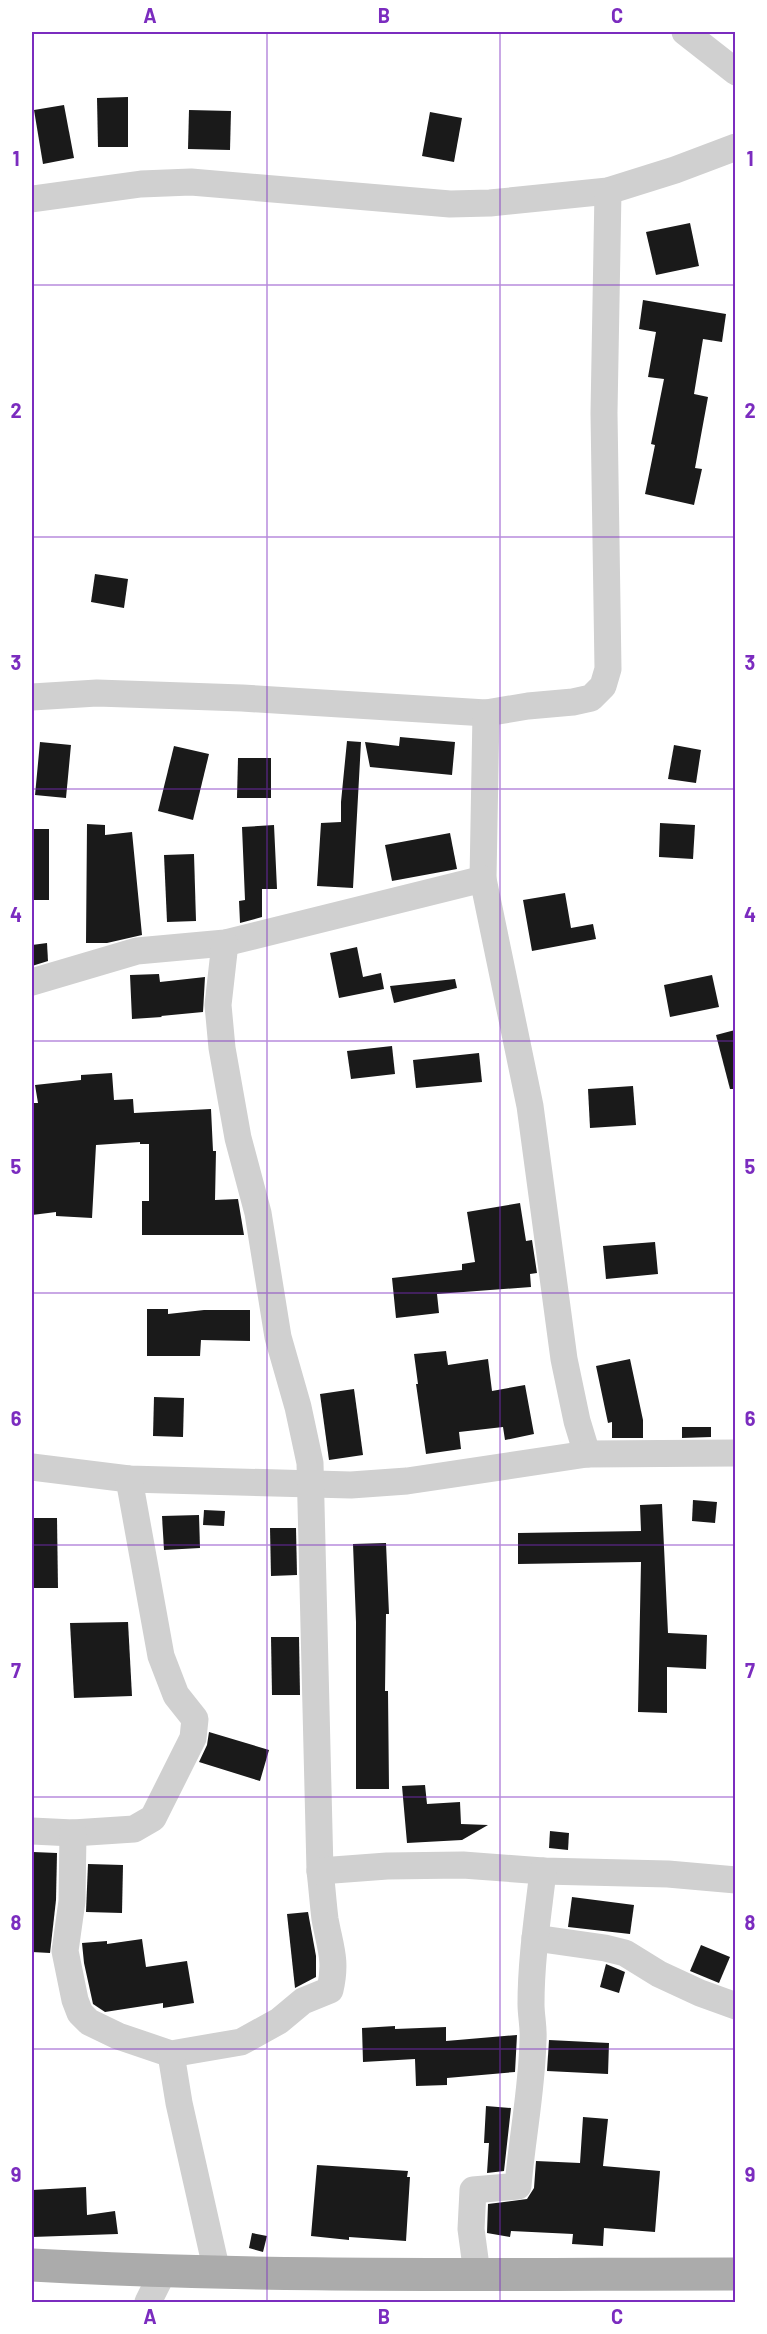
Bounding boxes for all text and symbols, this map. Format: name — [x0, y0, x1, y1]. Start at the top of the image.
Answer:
text: A — [143, 3, 157, 27]
text: B — [378, 3, 390, 27]
text: C — [611, 3, 623, 27]
text: 1 — [12, 146, 20, 170]
text: 1 — [746, 146, 754, 170]
text: 2 — [10, 398, 22, 422]
text: 2 — [744, 398, 756, 422]
text: 3 — [11, 650, 21, 674]
text: 3 — [745, 650, 755, 674]
text: 4 — [10, 902, 22, 926]
text: 4 — [744, 902, 756, 926]
text: 5 — [11, 1154, 22, 1178]
text: 5 — [745, 1154, 756, 1178]
text: 6 — [11, 1406, 22, 1430]
text: 6 — [745, 1406, 756, 1430]
text: 7 — [11, 1658, 21, 1682]
text: 7 — [745, 1658, 755, 1682]
text: 8 — [11, 1910, 22, 1934]
text: 8 — [745, 1910, 756, 1934]
text: 9 — [11, 2162, 21, 2186]
text: 9 — [745, 2162, 755, 2186]
text: A — [143, 2304, 157, 2328]
text: B — [378, 2304, 390, 2328]
text: C — [611, 2304, 623, 2328]

